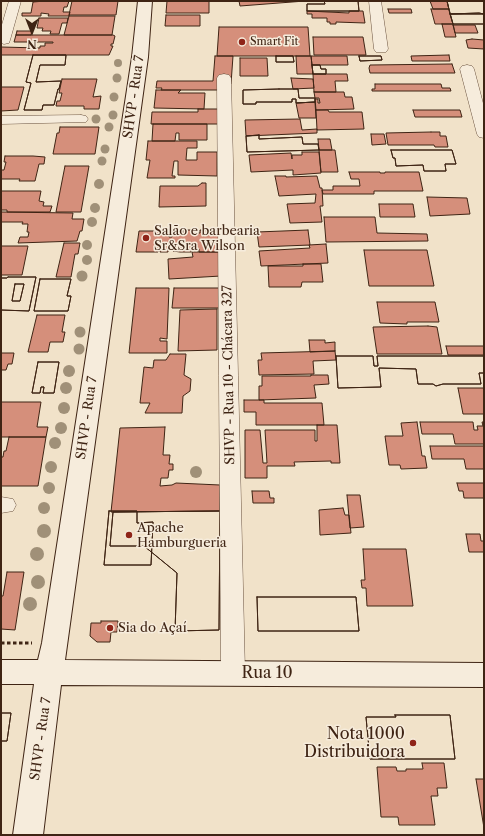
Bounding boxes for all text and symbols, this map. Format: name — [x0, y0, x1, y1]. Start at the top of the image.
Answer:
north arrow — [12, 12, 52, 52]
place label: Smart Fit — [250, 35, 298, 49]
text: N — [27, 37, 37, 51]
marker: Smart Fit — [237, 37, 247, 47]
street label: SHVP - Rua 7 — [120, 54, 148, 140]
place label: Salão e barbearia Sr&Sra Wilson — [154, 223, 260, 254]
marker: Salão e barbearia Sr&Sra Wilson — [141, 233, 151, 243]
street label: SHVP - Rua 10 - Chácara 327 — [220, 285, 238, 465]
street label: SHVP - Rua 7 — [73, 375, 101, 461]
place label: Apache Hamburgueria — [137, 520, 227, 551]
marker: Apache Hamburgueria — [124, 530, 134, 540]
place label: Sia do Açaí — [118, 620, 187, 636]
marker: Sia do Açaí — [105, 623, 115, 633]
street label: Rua 10 — [241, 663, 293, 683]
street label: SHVP - Rua 7 — [27, 696, 55, 782]
place label: Nota 1000 Distribuidora — [304, 724, 405, 762]
marker: Nota 1000 Distribuidora — [408, 738, 418, 748]

